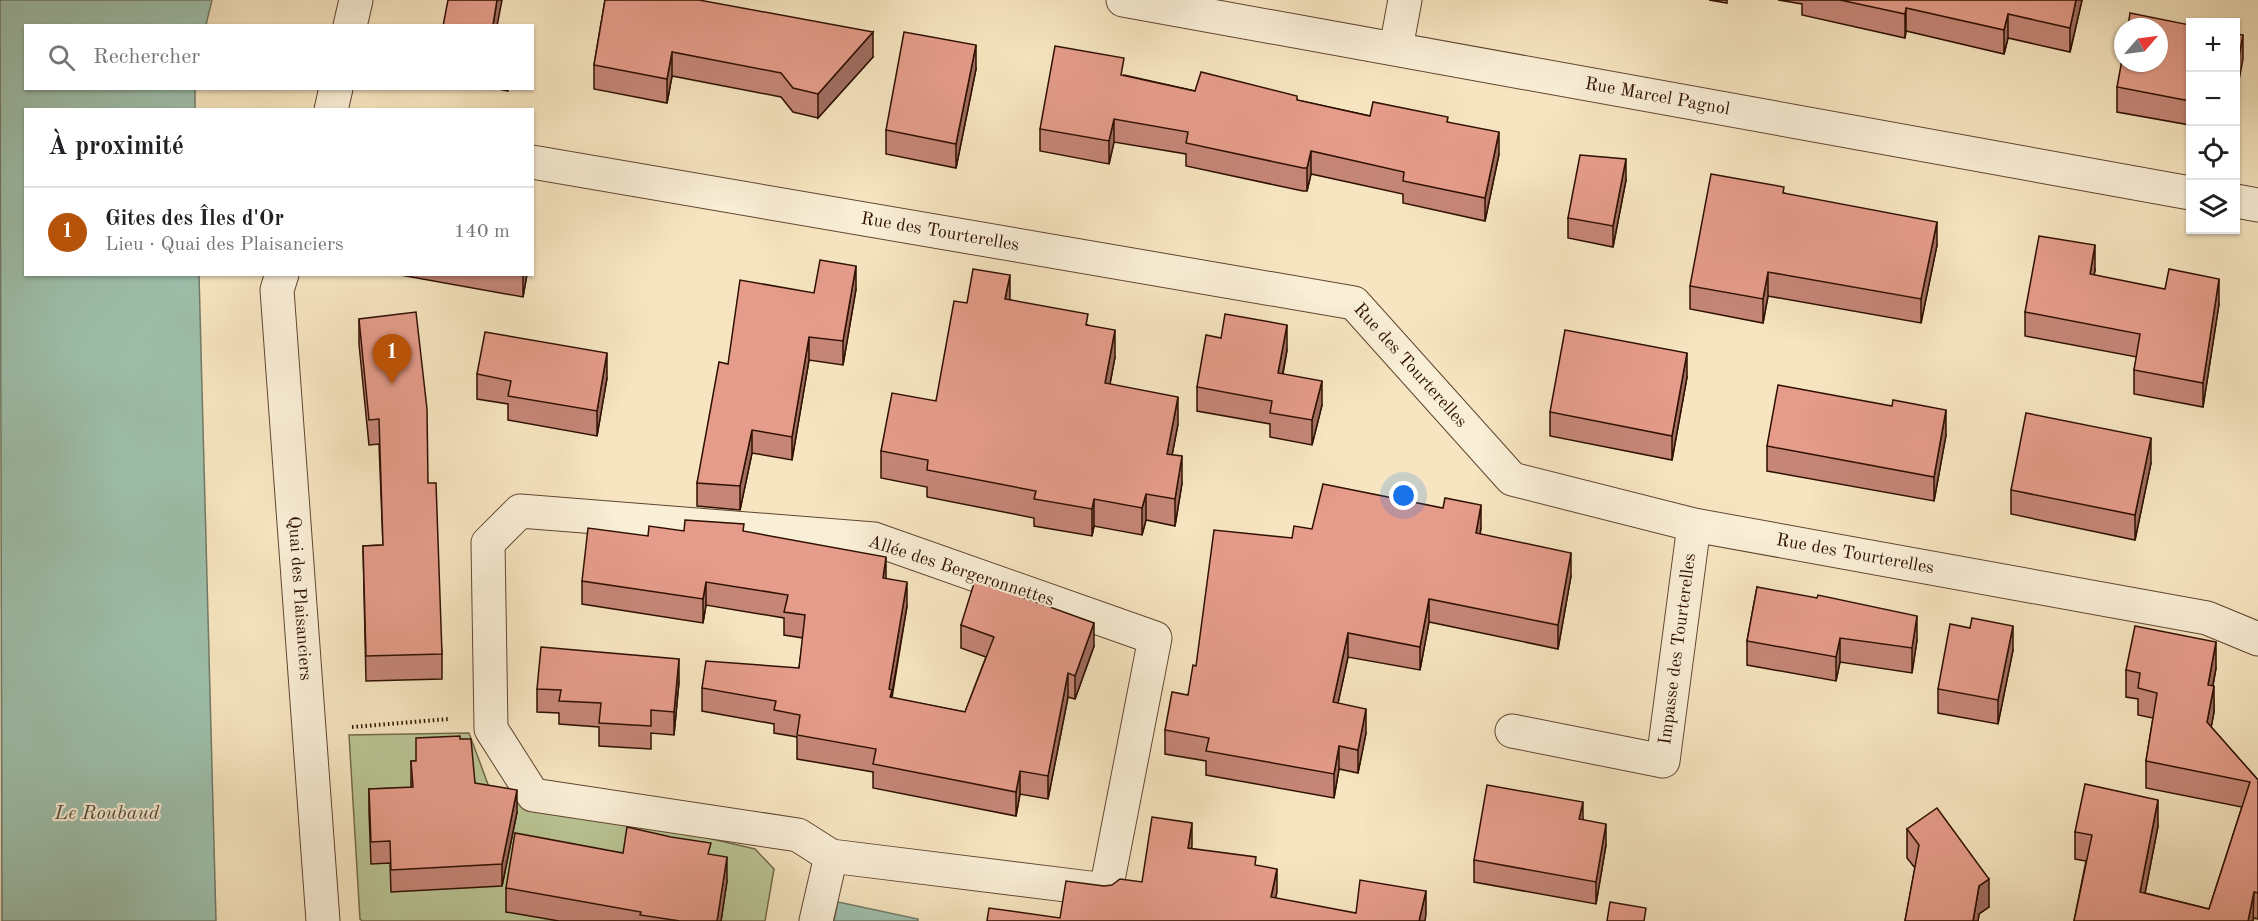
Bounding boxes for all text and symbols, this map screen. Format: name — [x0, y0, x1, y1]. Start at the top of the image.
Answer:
north arrow — [2114, 18, 2168, 72]
map controls — [2186, 18, 2240, 234]
button: + — [2186, 18, 2240, 72]
search box — [24, 24, 534, 90]
icon: search — [45, 41, 78, 74]
text: Rechercher — [93, 46, 200, 68]
button: − — [2186, 72, 2240, 126]
street label: Rue Marcel Pagnol — [1583, 75, 1731, 119]
button: locate — [2186, 126, 2240, 180]
text: À proximité — [48, 134, 184, 160]
button: layers — [2186, 180, 2240, 234]
text: Gites des Îles d'Or — [105, 208, 284, 230]
street label: Rue des Tourterelles — [860, 210, 1021, 254]
text: 1 — [62, 222, 73, 242]
text: 140 m — [454, 222, 510, 242]
text: Lieu · Quai des Plaisanciers — [105, 235, 344, 255]
street label: Rue des Tourterelles — [1350, 300, 1470, 431]
pin: 1 — [372, 334, 412, 384]
your location — [1389, 481, 1418, 510]
street label: Quai des Plaisanciers — [285, 515, 314, 682]
street label: Rue des Tourterelles — [1775, 531, 1936, 577]
street label: Allée des Bergeronnettes — [866, 532, 1056, 610]
street label: Impasse des Tourterelles — [1656, 552, 1699, 746]
water label: Le Roubaud — [54, 804, 160, 824]

